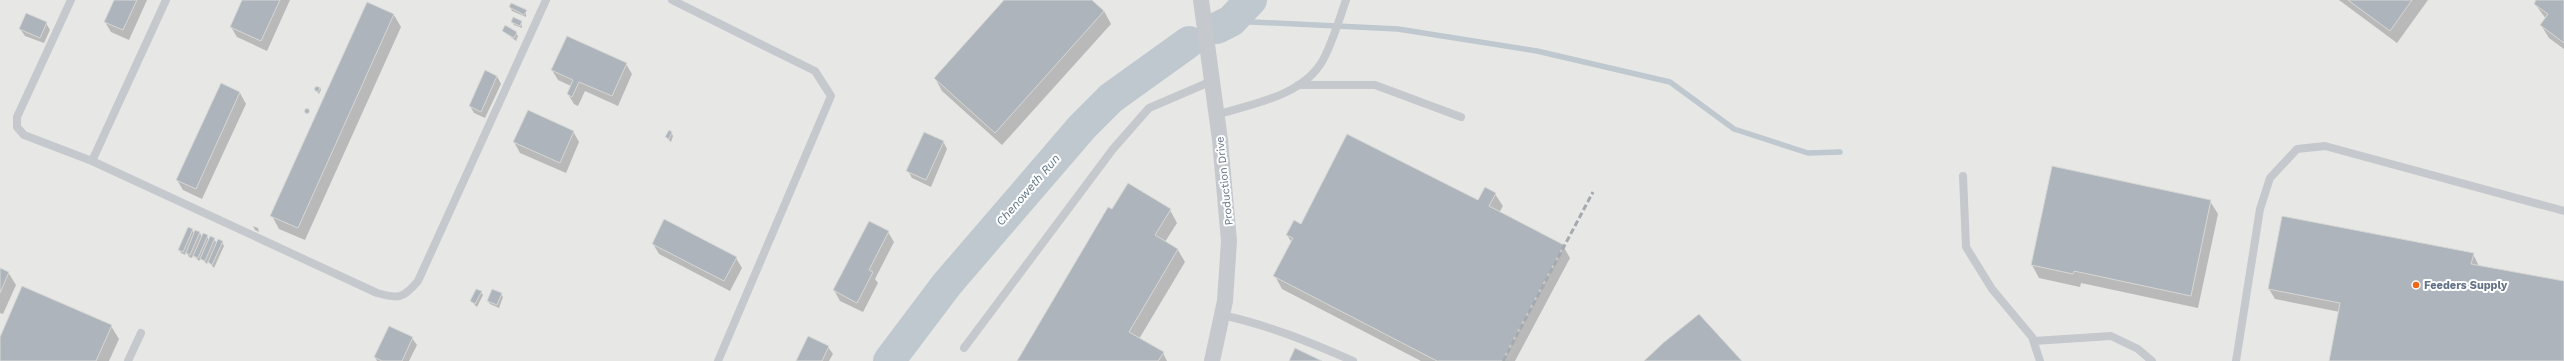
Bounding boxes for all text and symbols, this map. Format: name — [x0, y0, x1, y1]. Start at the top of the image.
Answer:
street label: Production Drive — [1213, 136, 1236, 226]
water label: Chenoweth Run — [993, 151, 1063, 229]
place label: Feeders Supply — [2424, 279, 2508, 292]
marker: Feeders Supply — [2411, 280, 2421, 290]

